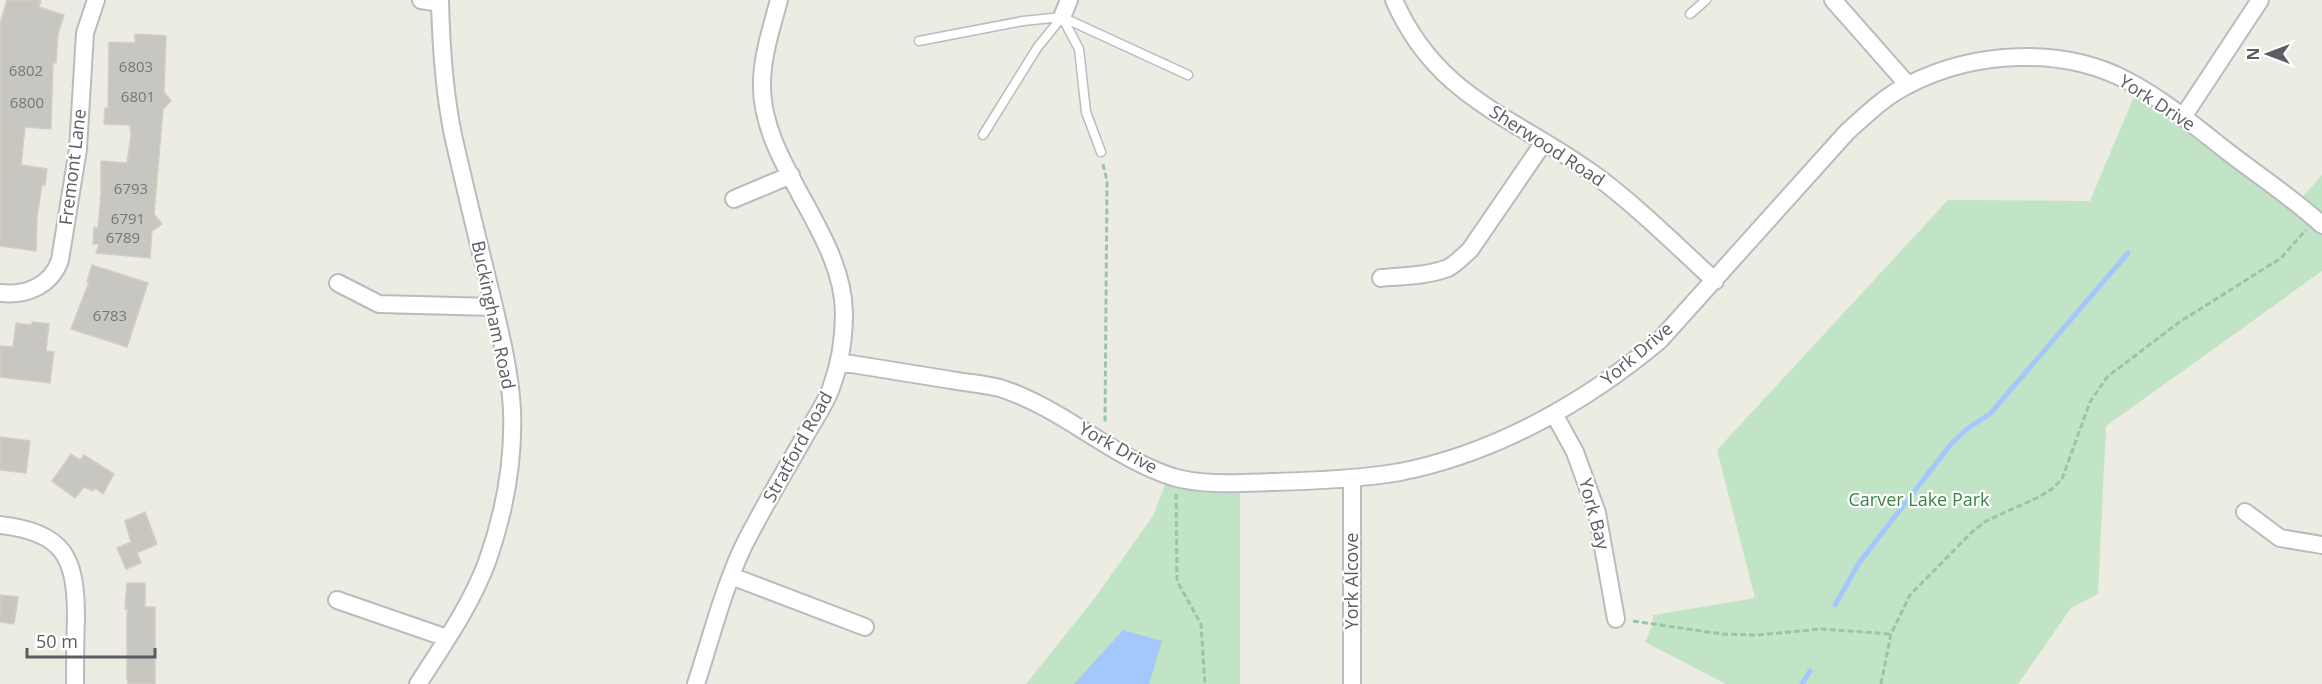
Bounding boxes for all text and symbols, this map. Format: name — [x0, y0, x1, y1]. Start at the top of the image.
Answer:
north arrow — [2238, 24, 2298, 84]
text: N — [2242, 47, 2264, 61]
house number: 6803 — [119, 56, 153, 76]
house number: 6802 — [9, 60, 43, 80]
street label: York Drive — [2115, 69, 2200, 136]
house number: 6801 — [121, 86, 155, 106]
house number: 6800 — [10, 92, 44, 112]
street label: Sherwood Road — [1485, 99, 1610, 191]
street label: Fremont Lane — [53, 107, 91, 226]
house number: 6793 — [114, 178, 148, 198]
house number: 6791 — [111, 208, 145, 228]
house number: 6789 — [106, 227, 140, 247]
street label: Buckingham Road — [466, 238, 521, 391]
house number: 6783 — [93, 305, 127, 325]
street label: York Drive — [1596, 316, 1677, 390]
street label: Stratford Road — [757, 387, 837, 506]
street label: York Drive — [1075, 416, 1162, 479]
street label: York Bay — [1574, 475, 1616, 553]
park label: Carver Lake Park — [1848, 487, 1990, 511]
street label: York Alcove — [1339, 533, 1363, 629]
scale bar — [27, 621, 154, 659]
text: 50 m — [36, 629, 78, 653]

